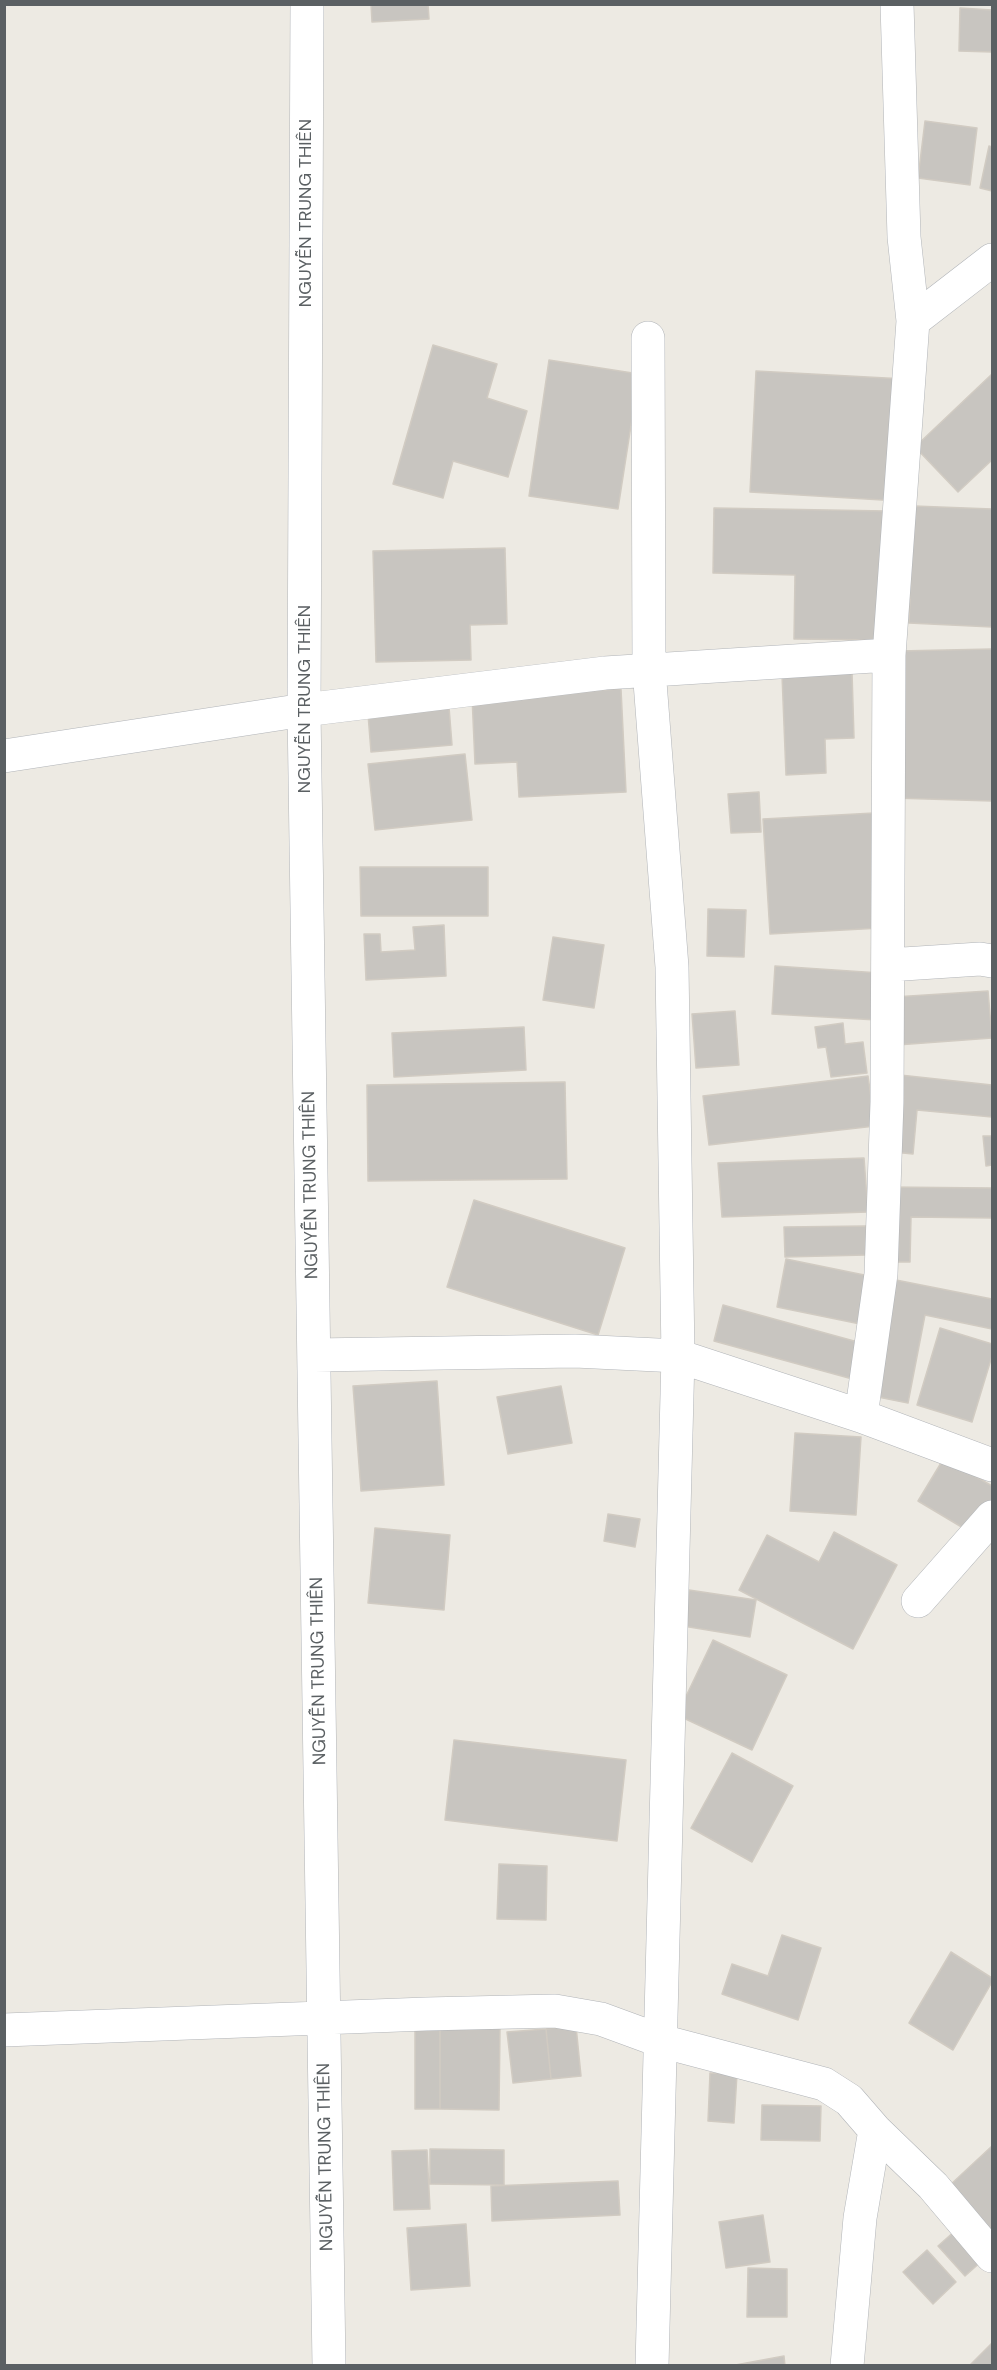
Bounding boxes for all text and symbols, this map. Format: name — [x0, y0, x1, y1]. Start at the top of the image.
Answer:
street label: NGUYỄN TRUNG THIÊN — [295, 119, 317, 307]
street label: NGUYỄN TRUNG THIÊN — [294, 605, 316, 793]
street label: NGUYỄN TRUNG THIÊN — [299, 1091, 323, 1279]
street label: NGUYỄN TRUNG THIÊN — [307, 1577, 331, 1765]
street label: NGUYỄN TRUNG THIÊN — [314, 2063, 338, 2251]

